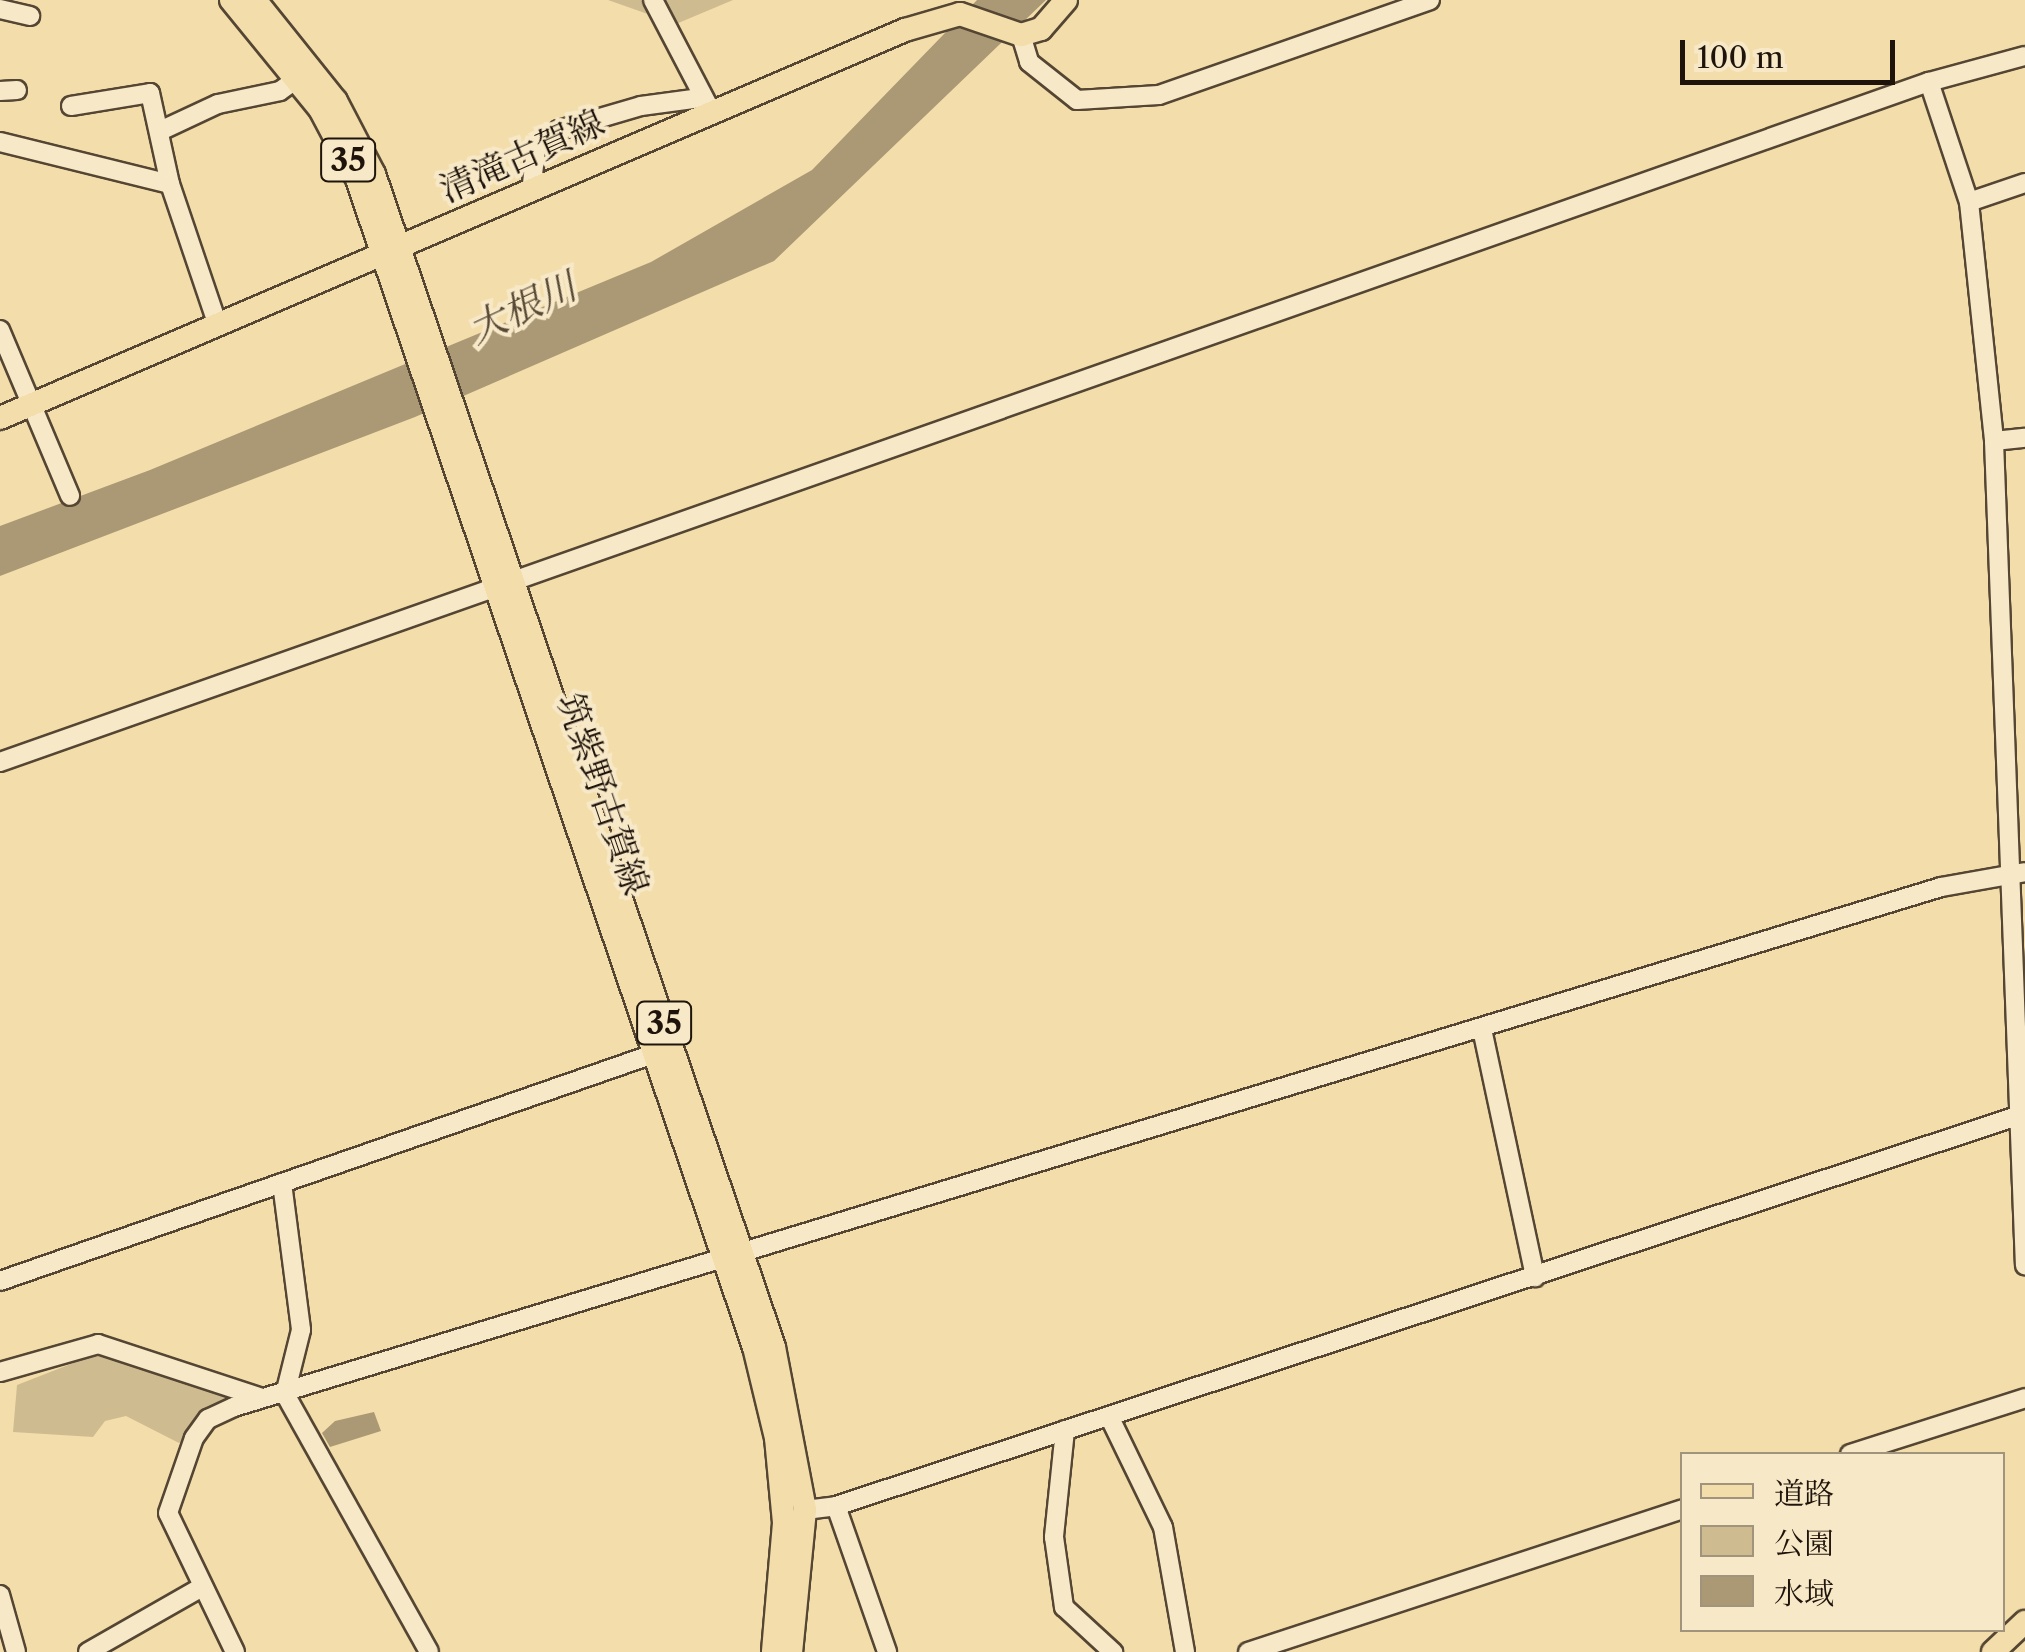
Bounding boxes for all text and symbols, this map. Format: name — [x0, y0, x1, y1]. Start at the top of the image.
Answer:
scale bar — [1685, 20, 1900, 82]
text: 100 m — [1697, 39, 1784, 76]
street label: 清滝古賀線 — [434, 101, 610, 211]
road number: 35 — [318, 133, 378, 187]
water label: 大根川 — [461, 263, 583, 353]
street label: 筑紫野古賀線 — [549, 688, 657, 900]
road number: 35 — [634, 996, 694, 1050]
legend — [1680, 1452, 2005, 1632]
text: 道路 — [1774, 1475, 1834, 1512]
text: 公園 — [1774, 1525, 1834, 1562]
text: 水域 — [1774, 1575, 1834, 1612]

